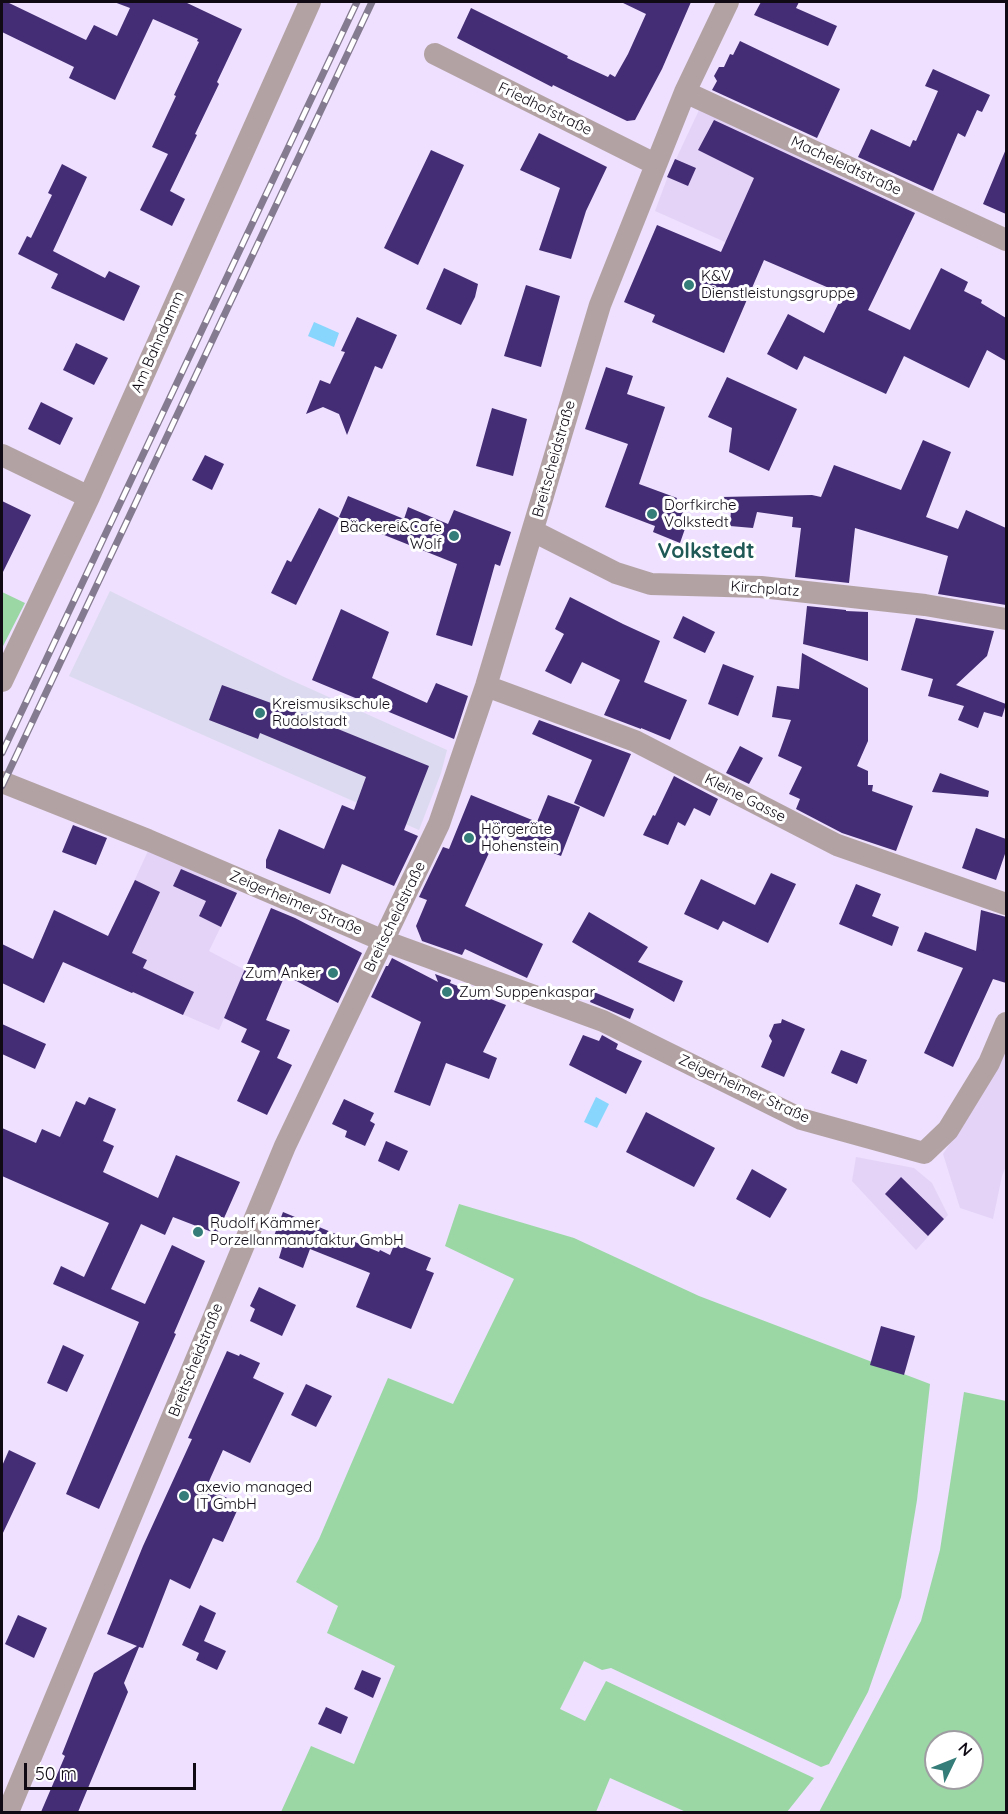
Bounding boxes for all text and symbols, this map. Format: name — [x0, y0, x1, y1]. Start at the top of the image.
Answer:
street label: Friedhofstraße — [495, 78, 595, 140]
street label: Macheleidtstraße — [788, 132, 904, 200]
place label: K&V Dienstleistungsgruppe — [701, 267, 855, 302]
marker: K&V Dienstleistungsgruppe — [682, 278, 696, 292]
street label: Am Bahndamm — [128, 289, 188, 395]
street label: Breitscheidstraße — [529, 398, 579, 520]
place label: Dorfkirche Volkstedt — [664, 496, 737, 531]
marker: Dorfkirche Volkstedt — [645, 507, 659, 521]
place label: Bäckerei&Cafe Wolf — [340, 518, 442, 553]
marker: Bäckerei&Cafe Wolf — [447, 529, 461, 543]
district label: Volkstedt — [657, 539, 755, 565]
street label: Kirchplatz — [730, 578, 800, 600]
place label: Kreismusikschule Rudolstadt — [272, 695, 390, 730]
marker: Kreismusikschule Rudolstadt — [253, 706, 267, 720]
street label: Kleine Gasse — [701, 770, 789, 826]
place label: Hörgeräte Hohenstein — [481, 820, 559, 855]
marker: Hörgeräte Hohenstein — [462, 831, 476, 845]
street label: Breitscheidstraße — [360, 859, 430, 975]
street label: Zeigerheimer Straße — [227, 867, 365, 939]
place label: Zum Anker — [245, 964, 321, 982]
marker: Zum Anker — [326, 966, 340, 980]
place label: Zum Suppenkaspar — [459, 983, 595, 1001]
marker: Zum Suppenkaspar — [440, 985, 454, 999]
street label: Zeigerheimer Straße — [676, 1051, 812, 1127]
place label: Rudolf Kämmer Porzellanmanufaktur GmbH — [210, 1214, 404, 1249]
marker: Rudolf Kämmer Porzellanmanufaktur GmbH — [191, 1225, 205, 1239]
street label: Breitscheidstraße — [165, 1301, 227, 1419]
place label: axevio managed IT GmbH — [196, 1478, 312, 1513]
marker: axevio managed IT GmbH — [177, 1489, 191, 1503]
north arrow — [924, 1730, 984, 1790]
text: N — [954, 1738, 977, 1760]
scale bar — [27, 1751, 200, 1789]
text: 50 m — [35, 1762, 77, 1785]

